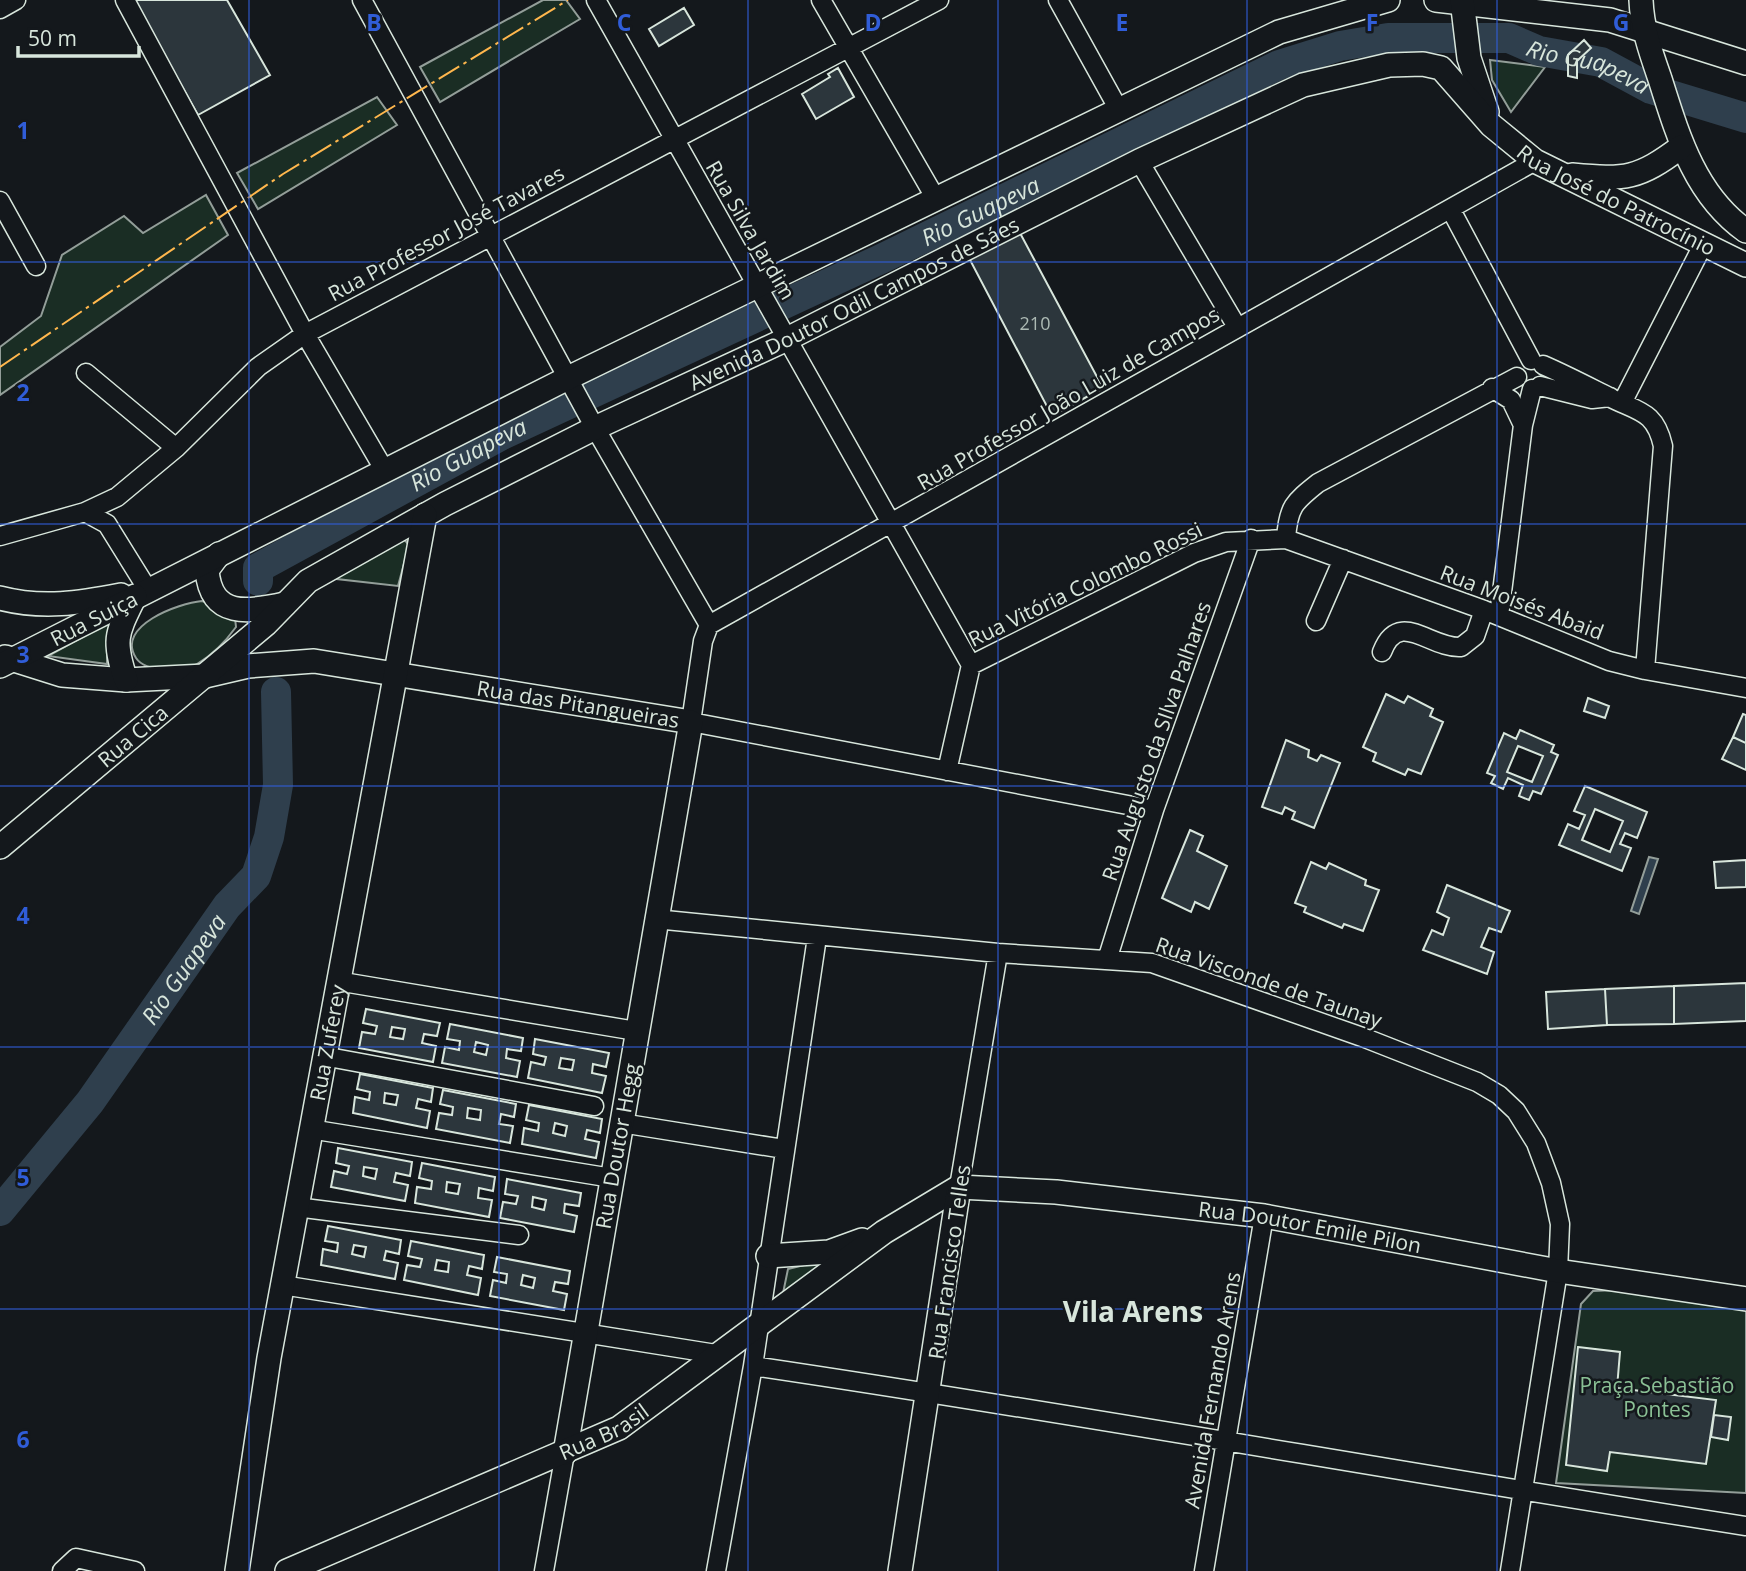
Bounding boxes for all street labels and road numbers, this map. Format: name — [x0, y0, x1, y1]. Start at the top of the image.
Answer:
street label: Rua José do Patrocínio — [1511, 138, 1720, 262]
street label: Rua Silva Jardim — [700, 155, 802, 305]
street label: Rua Professor José Tavares — [323, 159, 569, 307]
street label: Avenida Doutor Odil Campos de Sáes — [685, 210, 1024, 396]
street label: Rua Professor João Luiz de Campos — [912, 300, 1224, 496]
street label: Rua Vitória Colombo Rossi — [963, 515, 1207, 653]
street label: Rua Moisés Abaid — [1436, 558, 1608, 646]
street label: Rua Suiça — [45, 585, 142, 652]
street label: Rua Augusto da SIlva Palhares — [1095, 598, 1217, 884]
street label: Rua das Pitangueiras — [475, 674, 681, 734]
street label: Rua Cica — [92, 698, 173, 773]
street label: Rua Visconde de Taunay — [1152, 930, 1386, 1034]
street label: Rua Zuferey — [303, 982, 352, 1103]
street label: Rua Doutor Hegg — [589, 1061, 645, 1231]
street label: Rua Francisco Telles — [921, 1163, 977, 1361]
street label: Rua Doutor Emile Pilon — [1197, 1195, 1424, 1259]
street label: Avenida Fernando Arens — [1177, 1269, 1247, 1511]
street label: Rua Brasil — [554, 1397, 654, 1466]

